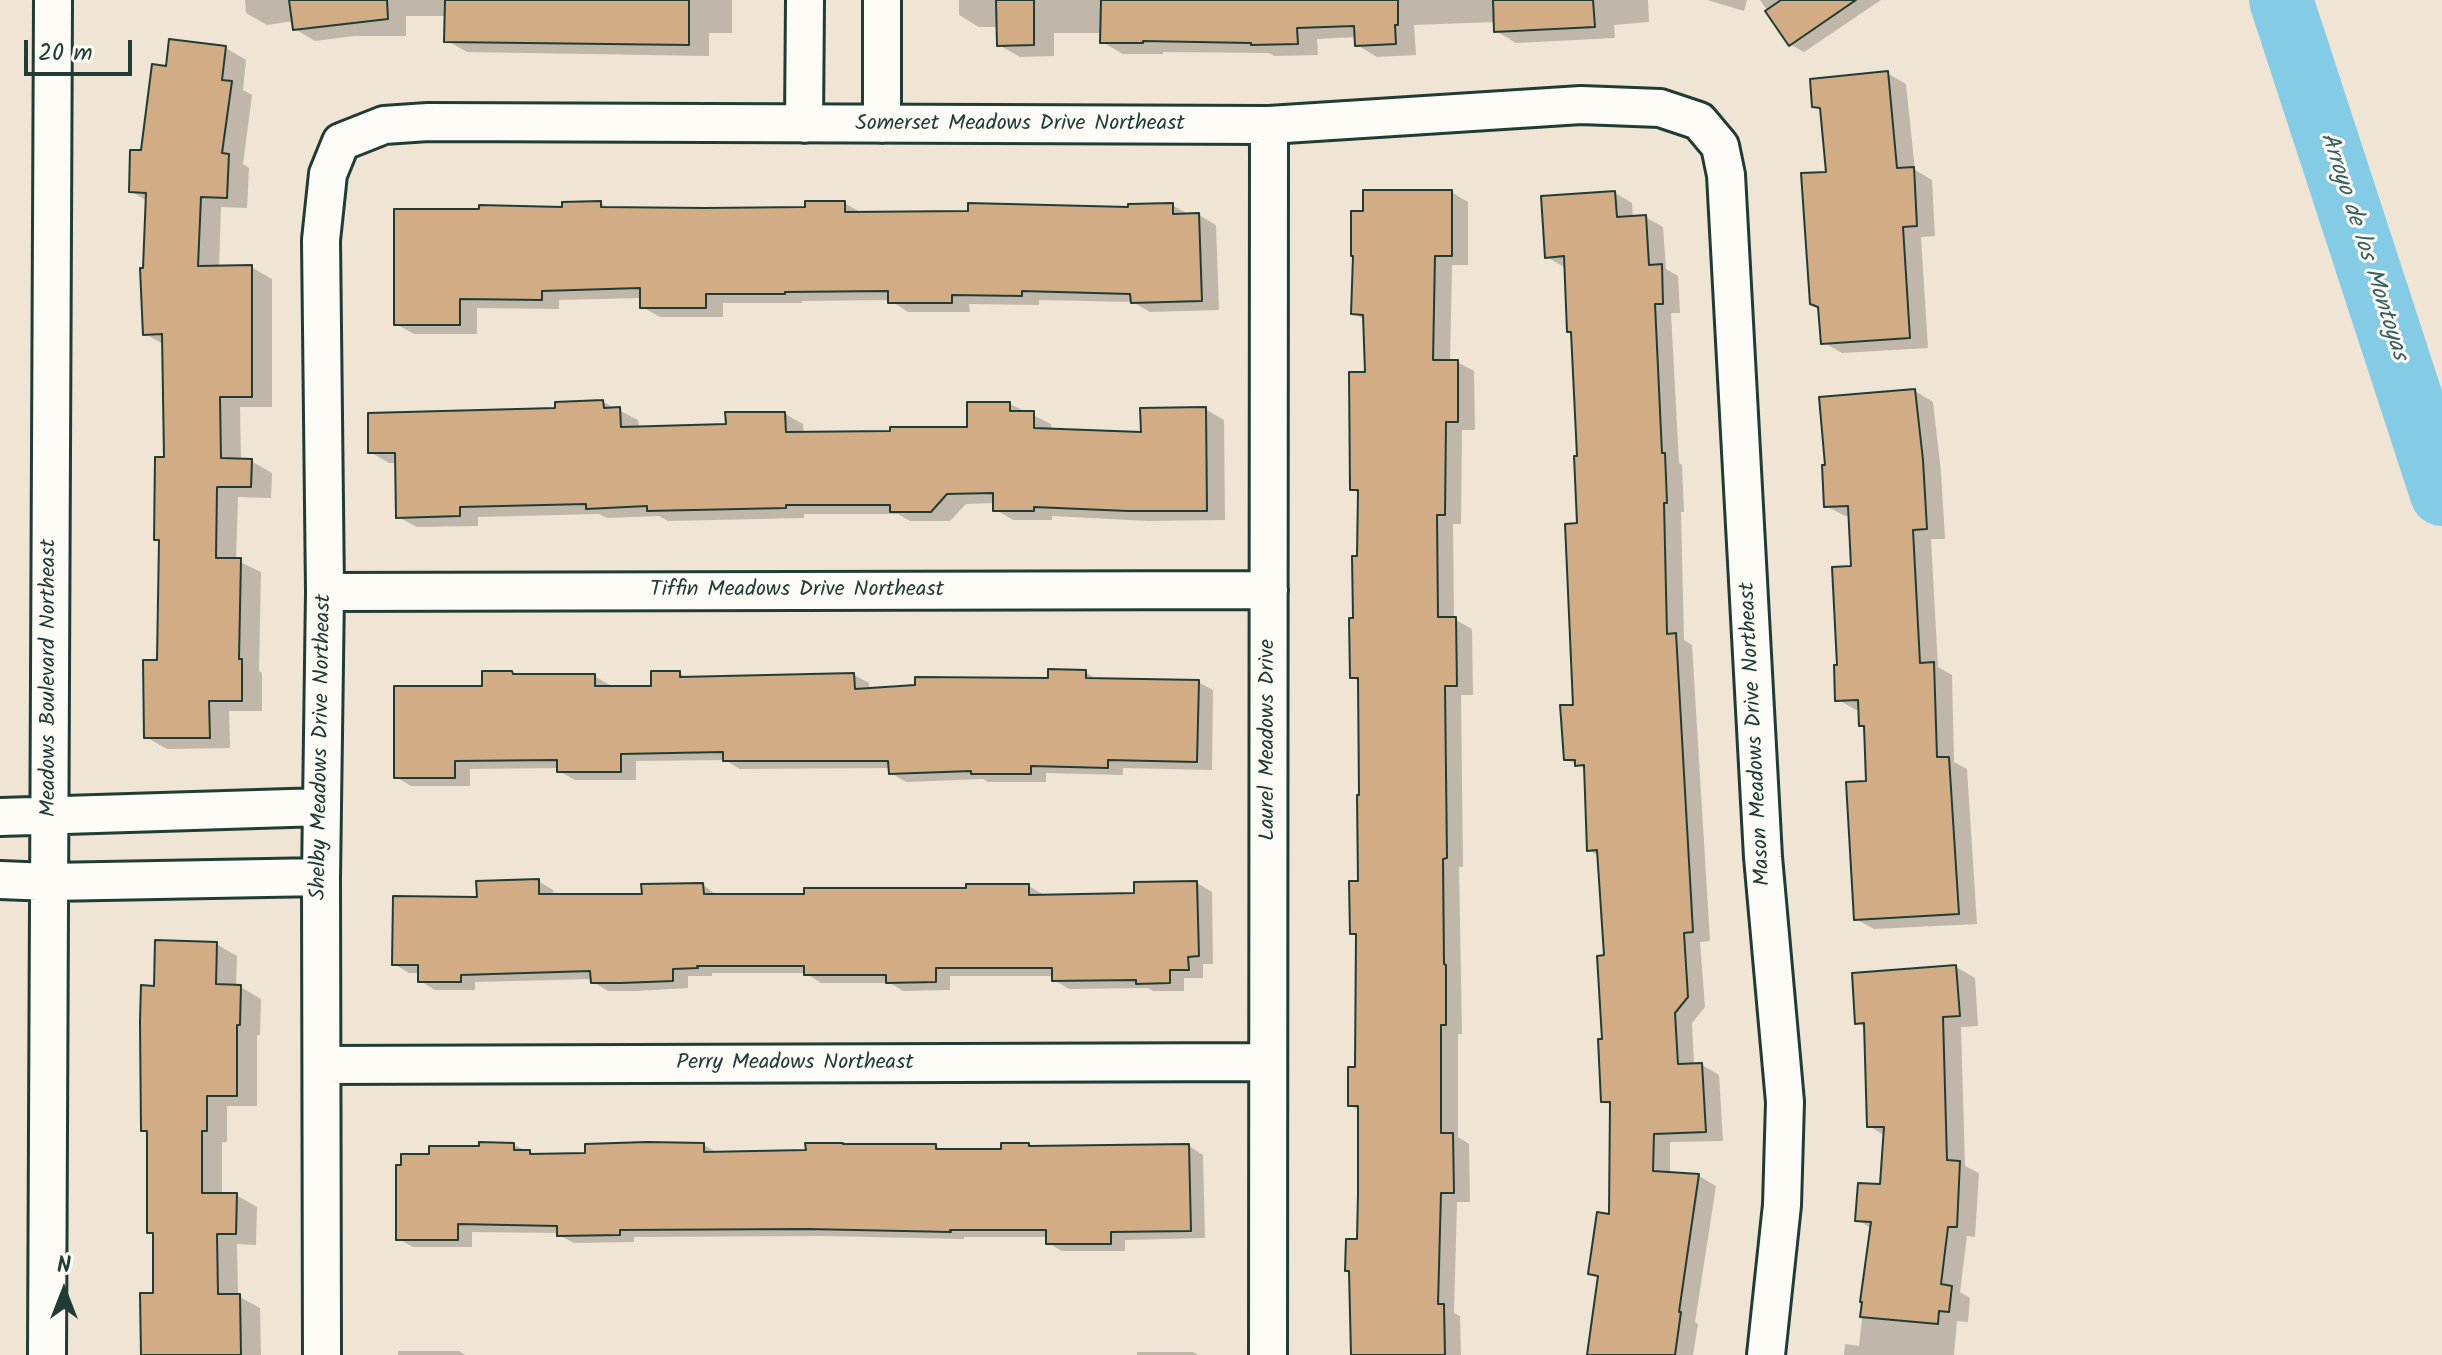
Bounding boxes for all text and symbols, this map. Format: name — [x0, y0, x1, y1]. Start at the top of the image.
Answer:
scale bar — [28, 24, 136, 74]
text: 20 m — [38, 34, 93, 73]
street label: Somerset Meadows Drive Northeast — [855, 112, 1185, 138]
water label: Arroyo de los Montoyas — [2312, 130, 2412, 364]
street label: Meadows Boulevard Northeast — [37, 539, 63, 817]
street label: Tiffin Meadows Drive Northeast — [650, 578, 944, 604]
street label: Mason Meadows Drive Northeast — [1736, 581, 1778, 887]
street label: Shelby Meadows Drive Northeast — [307, 594, 339, 900]
street label: Laurel Meadows Drive — [1256, 639, 1282, 841]
street label: Perry Meadows Northeast — [676, 1051, 914, 1077]
text: N — [57, 1249, 71, 1284]
north arrow — [24, 1251, 104, 1331]

